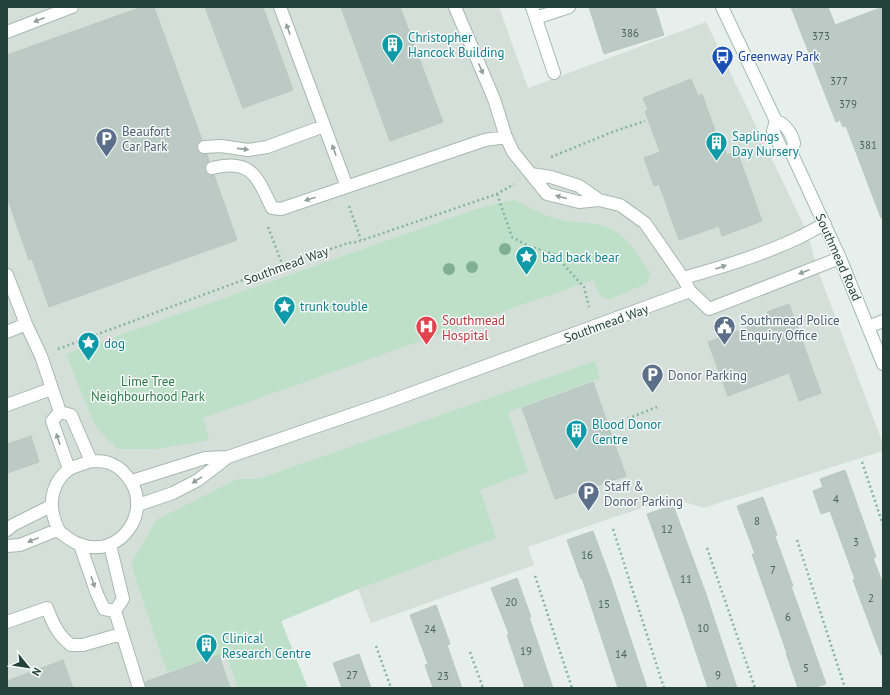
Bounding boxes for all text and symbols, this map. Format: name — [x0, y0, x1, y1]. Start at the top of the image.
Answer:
one-way arrow — [33, 17, 45, 23]
one-way arrow — [285, 22, 291, 34]
house number: 386 — [621, 26, 639, 40]
place label: Christopher Hancock Building — [408, 29, 504, 61]
house number: 373 — [812, 29, 830, 43]
building icon: Christopher Hancock Building — [379, 31, 405, 64]
bus stop icon: Greenway Park — [710, 43, 736, 76]
place label: Greenway Park — [738, 48, 820, 65]
one-way arrow — [479, 63, 485, 75]
house number: 377 — [830, 74, 848, 88]
house number: 379 — [839, 97, 857, 111]
place label: Beaufort Car Park — [122, 123, 170, 155]
parking icon: Beaufort Car Park — [94, 125, 120, 158]
place label: Saplings Day Nursery — [732, 128, 799, 160]
building icon: Saplings Day Nursery — [703, 130, 729, 163]
house number: 381 — [859, 138, 877, 152]
one-way arrow — [330, 144, 336, 156]
one-way arrow — [237, 146, 249, 152]
one-way arrow — [555, 194, 567, 200]
one-way arrow — [304, 196, 316, 202]
street label: Southmead Road — [812, 211, 865, 304]
street label: Southmead Way — [241, 242, 331, 289]
place icon: bad back bear — [514, 244, 540, 277]
place label: bad back bear — [542, 249, 620, 266]
one-way arrow — [715, 264, 727, 270]
one-way arrow — [797, 270, 809, 276]
place icon: trunk touble — [271, 293, 297, 326]
place label: trunk touble — [300, 298, 368, 315]
street label: Southmead Way — [561, 300, 651, 347]
place label: Southmead Hospital — [442, 312, 505, 344]
place label: Southmead Police Enquiry Office — [740, 312, 840, 344]
hospital icon: Southmead Hospital — [414, 314, 440, 347]
public building icon: Southmead Police Enquiry Office — [712, 314, 738, 347]
place icon: dog — [76, 330, 102, 363]
place label: dog — [104, 335, 125, 352]
parking icon: Donor Parking — [639, 362, 665, 395]
place label: Donor Parking — [668, 367, 747, 384]
park label: Lime Tree Neighbourhood Park — [91, 373, 206, 405]
place label: Blood Donor Centre — [592, 416, 662, 448]
building icon: Blood Donor Centre — [564, 418, 590, 451]
one-way arrow — [55, 433, 61, 445]
one-way arrow — [192, 476, 202, 484]
place label: Staff & Donor Parking — [604, 478, 683, 510]
parking icon: Staff & Donor Parking — [576, 480, 602, 513]
house number: 4 — [833, 492, 839, 506]
house number: 8 — [754, 514, 760, 528]
house number: 12 — [661, 522, 673, 536]
house number: 3 — [853, 535, 859, 549]
one-way arrow — [27, 537, 38, 543]
house number: 16 — [581, 548, 593, 562]
house number: 7 — [770, 563, 776, 577]
house number: 11 — [680, 572, 692, 586]
one-way arrow — [90, 576, 96, 588]
house number: 2 — [868, 591, 874, 605]
house number: 20 — [505, 595, 517, 609]
house number: 15 — [598, 597, 610, 611]
house number: 6 — [785, 610, 791, 624]
house number: 10 — [697, 621, 709, 635]
house number: 24 — [424, 622, 436, 636]
place label: Clinical Research Centre — [222, 630, 311, 662]
building icon: Clinical Research Centre — [194, 632, 220, 665]
house number: 19 — [520, 644, 532, 658]
north arrow — [8, 647, 48, 687]
house number: 14 — [615, 647, 627, 661]
house number: 5 — [803, 661, 809, 675]
text: N — [29, 665, 45, 679]
house number: 27 — [346, 668, 358, 682]
house number: 9 — [715, 668, 721, 682]
house number: 23 — [437, 669, 449, 683]

